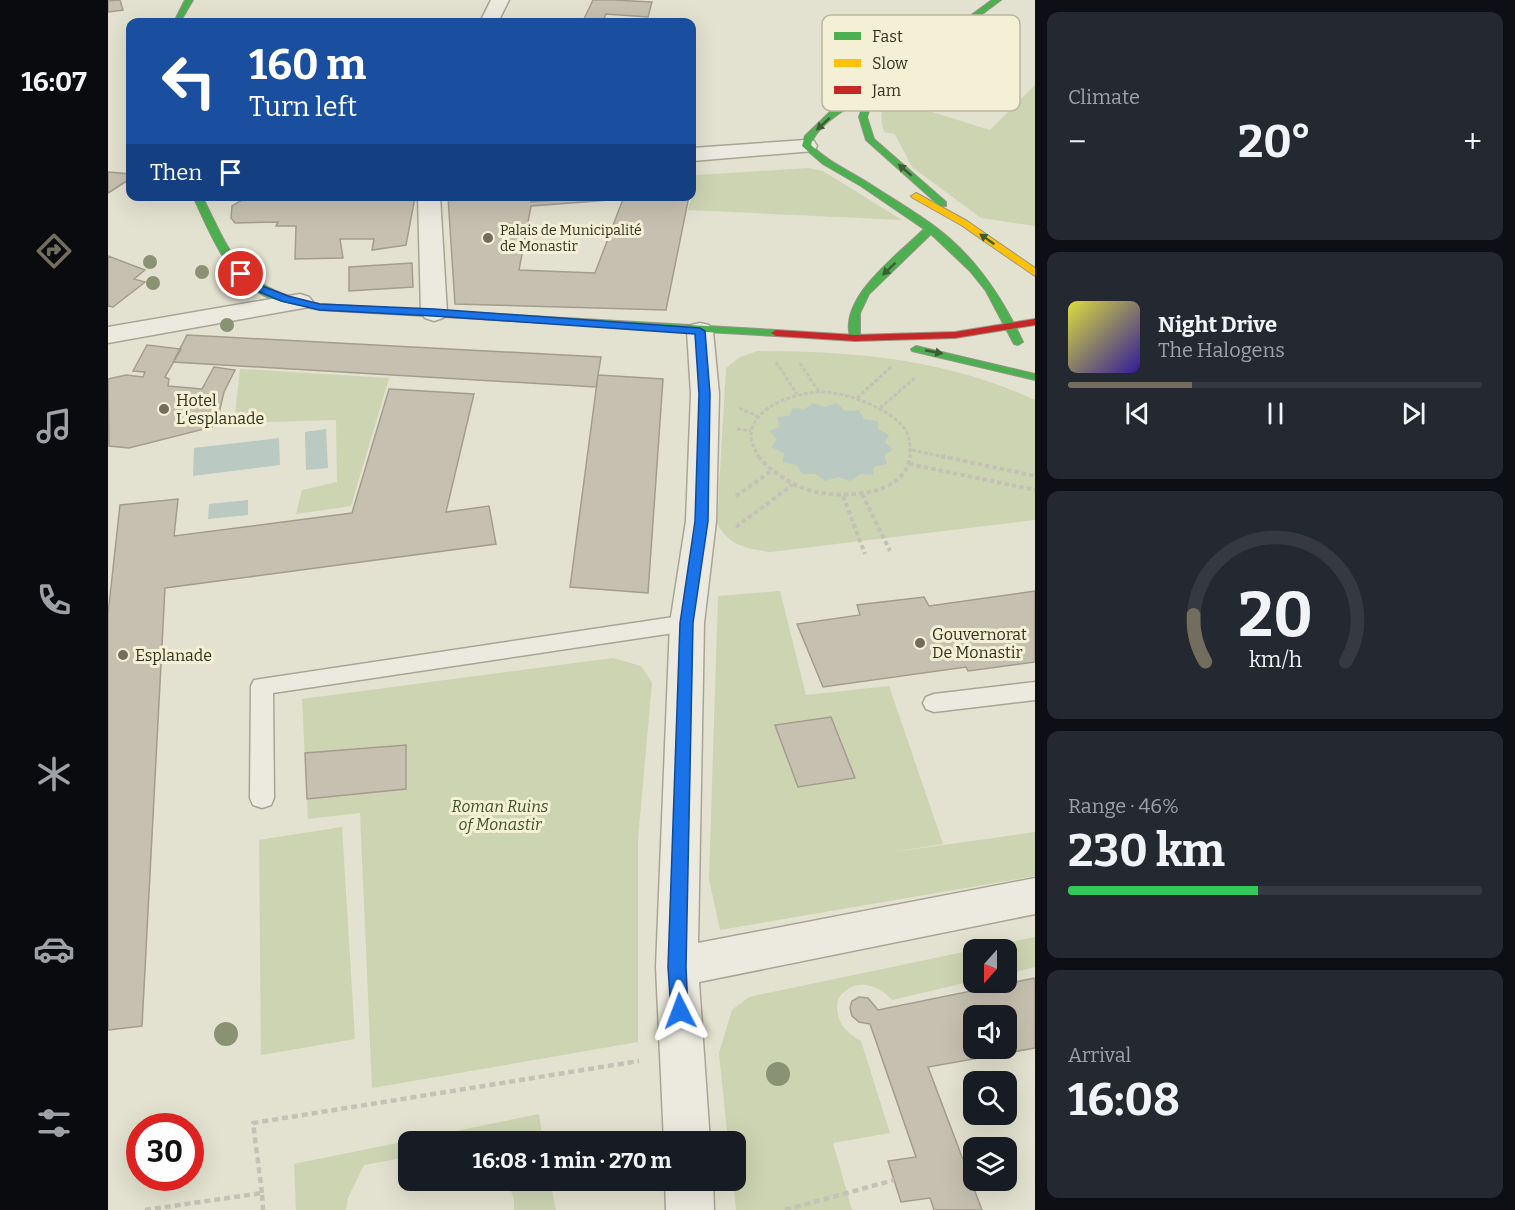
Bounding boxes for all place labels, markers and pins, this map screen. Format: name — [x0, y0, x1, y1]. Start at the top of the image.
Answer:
place label: Palais de Municipalité de Monastir — [500, 222, 642, 255]
marker: Palais de Municipalité de Monastir — [481, 231, 495, 245]
pin — [215, 248, 266, 299]
place label: Hotel L'esplanade — [176, 391, 264, 428]
marker: Hotel L'esplanade — [157, 402, 171, 416]
place label: Gouvernorat De Monastir — [932, 625, 1027, 662]
marker: Gouvernorat De Monastir — [913, 636, 927, 650]
place label: Esplanade — [135, 646, 212, 665]
marker: Esplanade — [116, 648, 130, 662]

